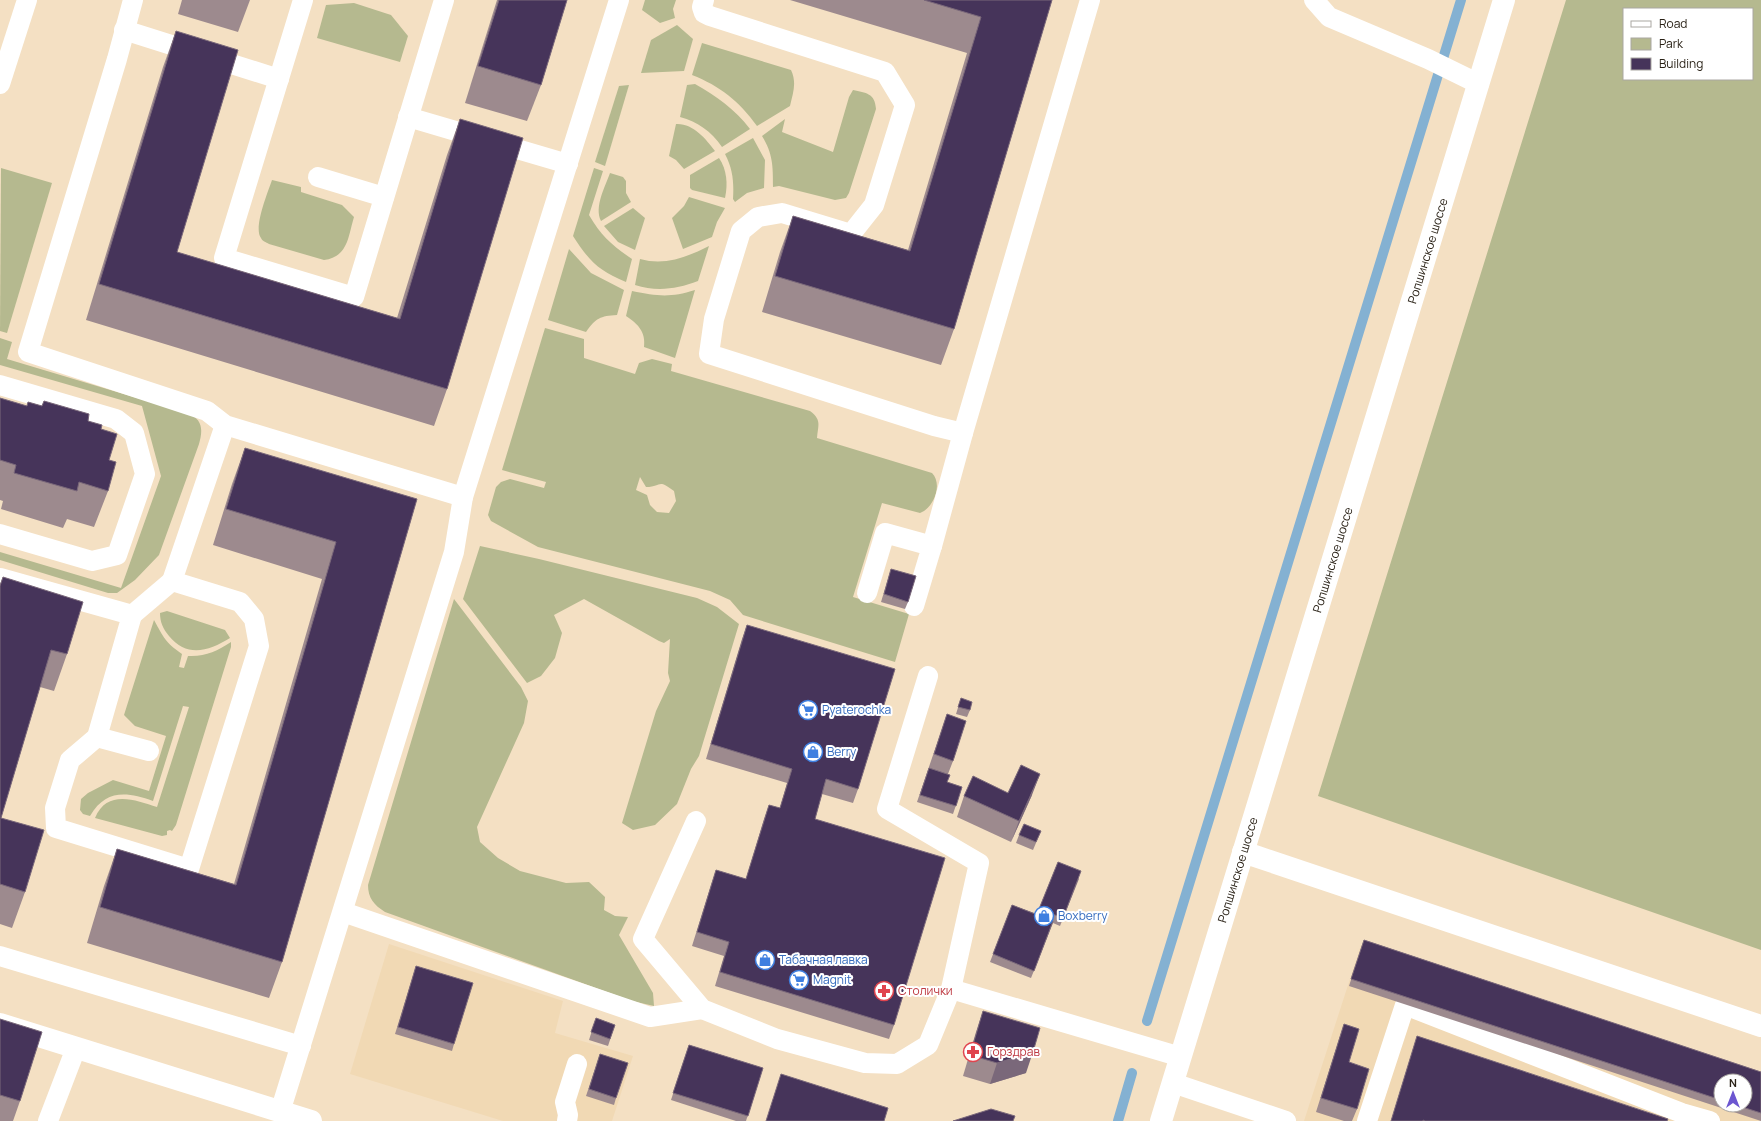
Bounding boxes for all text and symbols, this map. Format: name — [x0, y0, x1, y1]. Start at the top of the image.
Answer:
legend — [1623, 8, 1753, 80]
text: Road — [1659, 15, 1687, 32]
text: Park — [1659, 35, 1684, 52]
text: Building — [1659, 55, 1703, 72]
street label: Ропшинское шоссе — [1403, 196, 1452, 306]
street label: Ропшинское шоссе — [1308, 505, 1357, 615]
supermarket icon: Pyaterochka — [797, 699, 819, 721]
place label: Pyaterochka — [822, 701, 891, 718]
shop icon: Berry — [802, 741, 824, 763]
place label: Berry — [827, 743, 857, 760]
street label: Ропшинское шоссе — [1213, 815, 1262, 925]
shop icon: Boxberry — [1033, 905, 1055, 927]
place label: Boxberry — [1058, 907, 1108, 924]
shop icon: Табачная лавка — [754, 949, 776, 971]
place label: Табачная лавка — [779, 951, 868, 968]
supermarket icon: Magnit — [788, 969, 810, 991]
place label: Magnit — [813, 971, 852, 988]
pharmacy icon: Столички — [873, 980, 895, 1002]
place label: Столички — [898, 982, 953, 999]
pharmacy icon: Горздрав — [962, 1041, 984, 1063]
place label: Горздрав — [987, 1043, 1040, 1060]
north arrow — [1713, 1073, 1753, 1113]
text: N — [1729, 1075, 1737, 1090]

